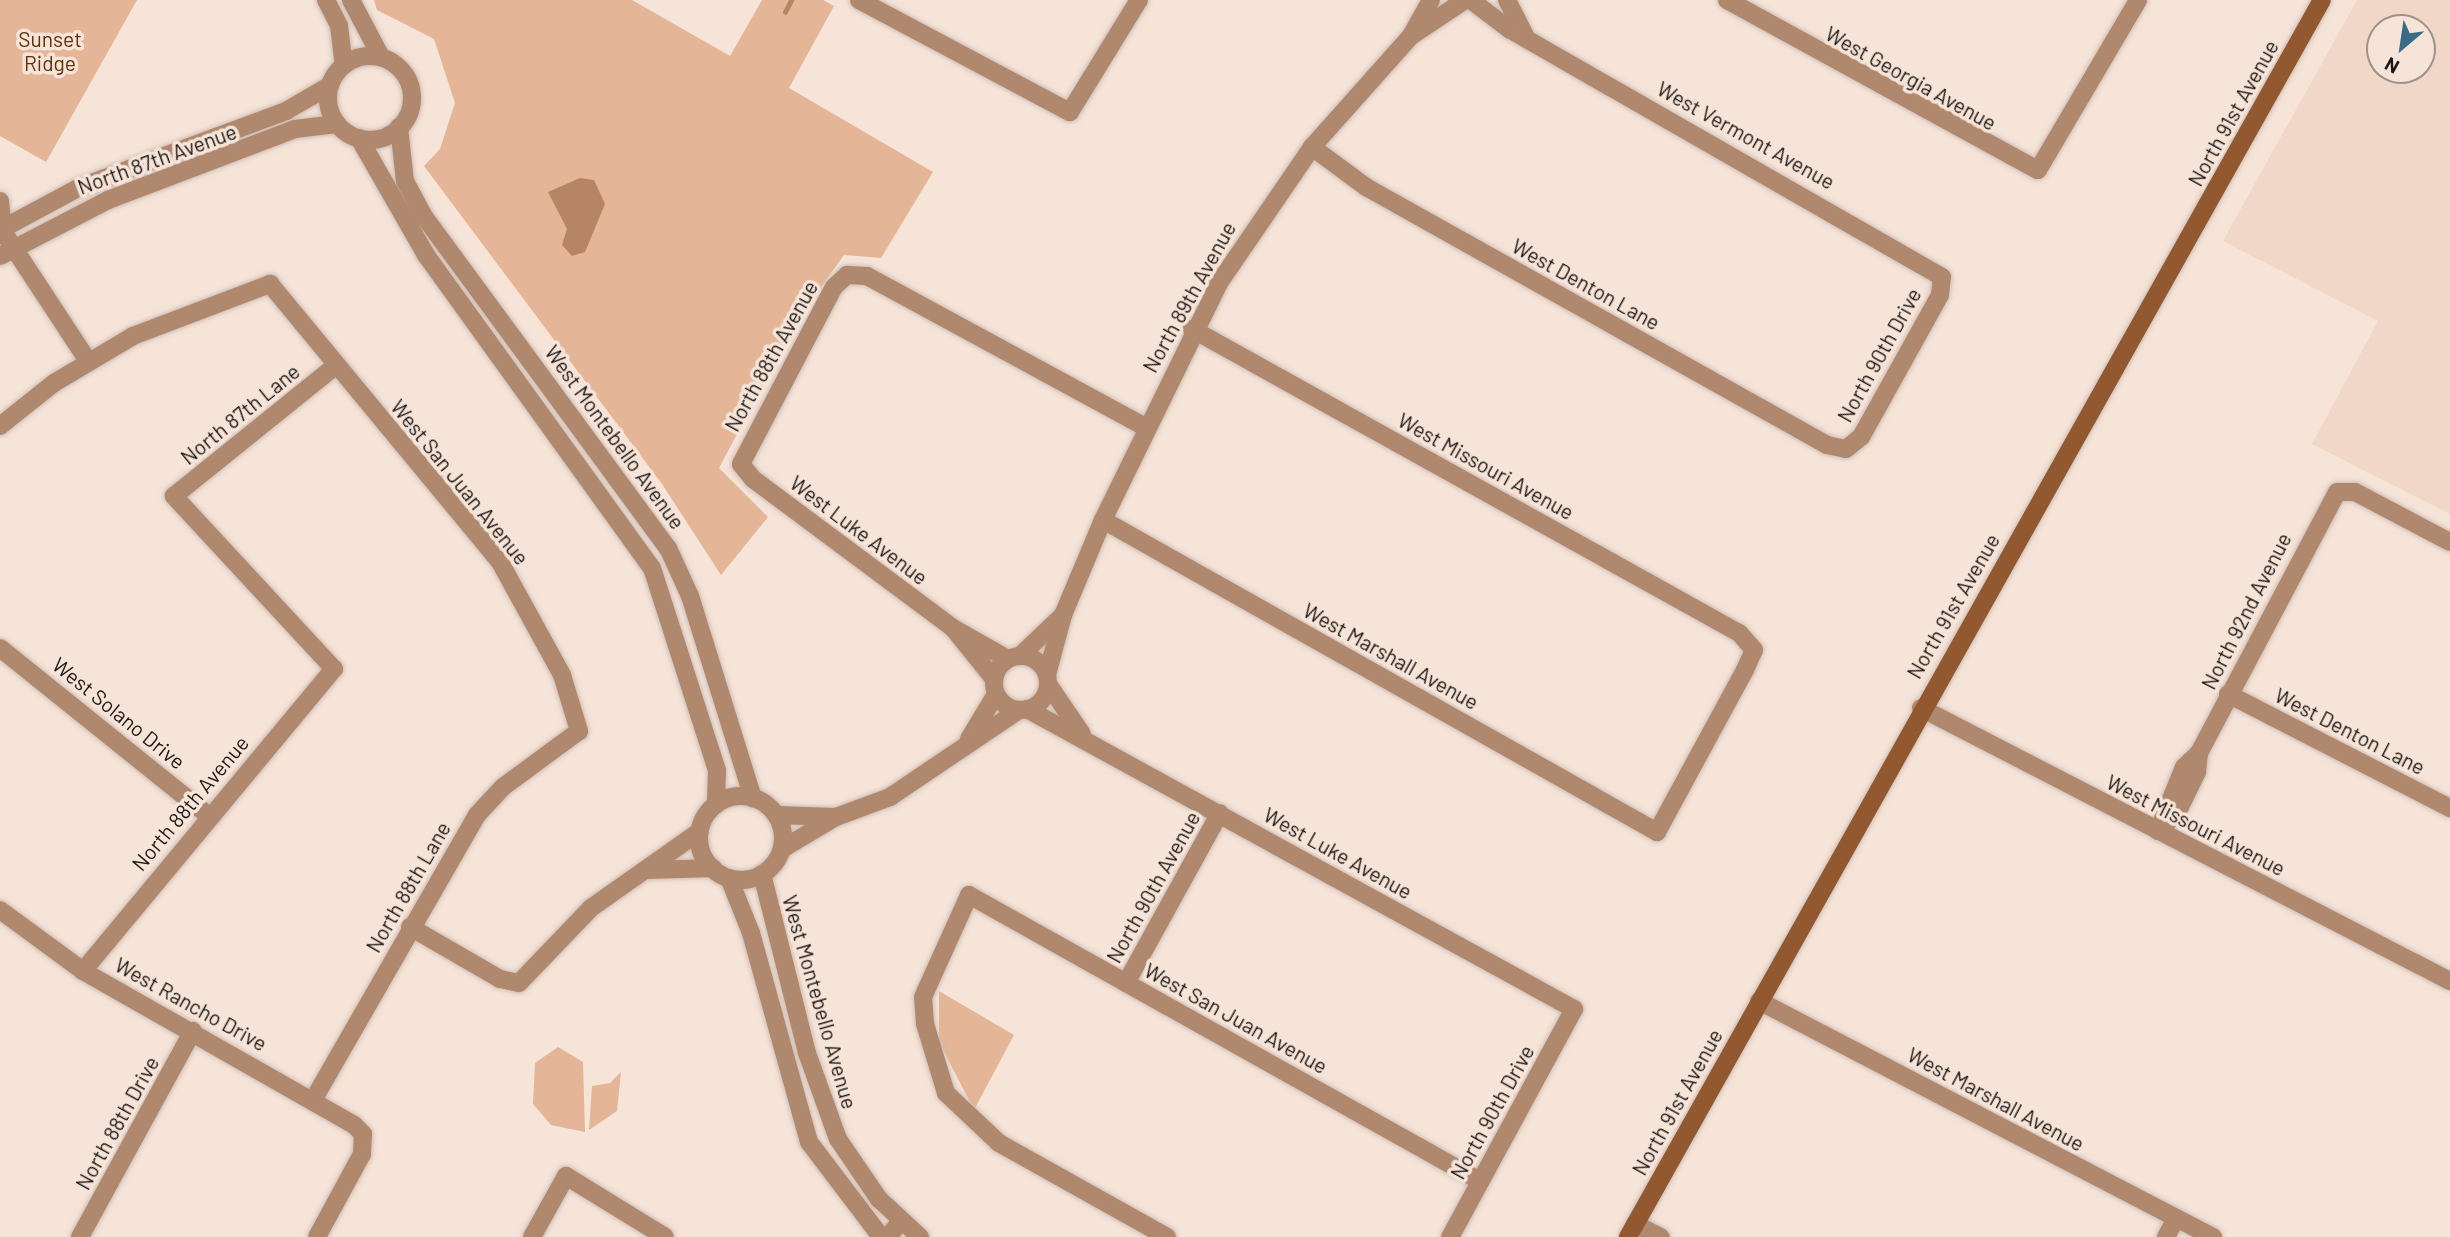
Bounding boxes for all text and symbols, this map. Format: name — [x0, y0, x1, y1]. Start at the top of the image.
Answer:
north arrow — [2366, 14, 2436, 84]
street label: West Georgia Avenue — [1821, 21, 2001, 135]
park label: Sunset Ridge — [18, 26, 82, 76]
street label: North 91st Avenue — [2182, 35, 2284, 191]
text: N — [2380, 53, 2403, 79]
street label: West Vermont Avenue — [1653, 76, 1839, 194]
street label: North 87th Avenue — [74, 119, 240, 199]
street label: North 89th Avenue — [1137, 217, 1241, 377]
street label: West Denton Lane — [1508, 233, 1664, 335]
street label: North 88th Avenue — [719, 276, 823, 436]
street label: North 90th Drive — [1832, 284, 1926, 426]
street label: West Montebello Avenue — [540, 340, 690, 534]
street label: North 87th Lane — [175, 358, 305, 470]
street label: West San Juan Avenue — [386, 394, 534, 570]
street label: West Missouri Avenue — [1394, 407, 1578, 525]
street label: West Luke Avenue — [785, 470, 933, 590]
street label: North 92nd Avenue — [2196, 528, 2296, 694]
street label: North 91st Avenue — [1901, 529, 2005, 683]
street label: West Marshall Avenue — [1299, 597, 1483, 715]
street label: West Solano Drive — [48, 652, 190, 774]
street label: West Denton Lane — [2271, 682, 2429, 780]
street label: North 88th Avenue — [126, 730, 254, 876]
street label: West Missouri Avenue — [2102, 769, 2290, 881]
street label: West Luke Avenue — [1259, 802, 1417, 904]
street label: North 90th Avenue — [1101, 807, 1205, 967]
street label: North 88th Lane — [360, 817, 456, 957]
street label: West Montebello Avenue — [777, 892, 863, 1112]
street label: West Rancho Drive — [111, 952, 271, 1056]
street label: West San Juan Avenue — [1140, 957, 1332, 1079]
street label: North 91st Avenue — [1626, 1024, 1728, 1180]
street label: North 90th Drive — [1445, 1041, 1539, 1183]
street label: West Marshall Avenue — [1903, 1042, 2089, 1156]
street label: North 88th Drive — [70, 1052, 164, 1194]

